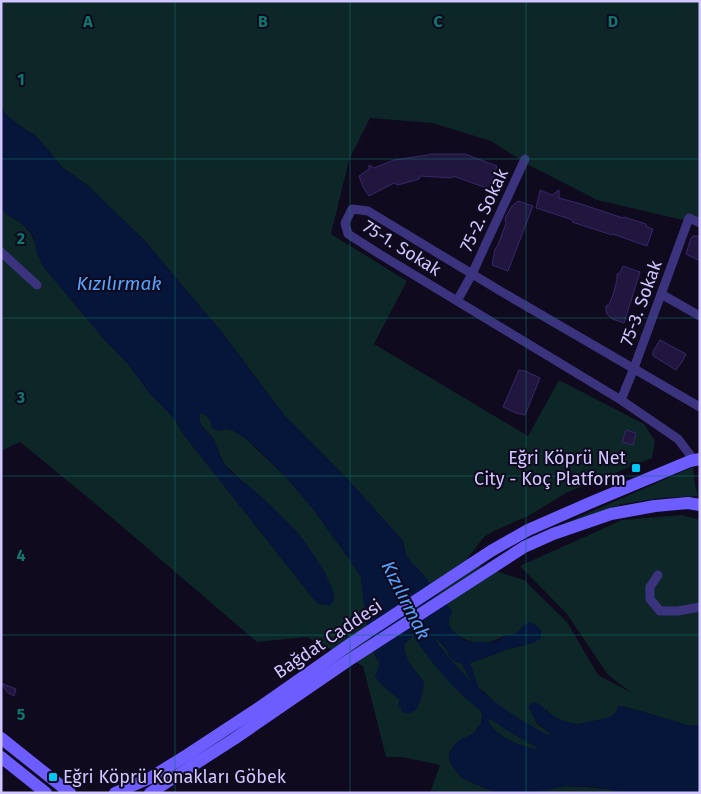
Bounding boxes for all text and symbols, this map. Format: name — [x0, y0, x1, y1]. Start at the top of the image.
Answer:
text: A — [82, 12, 93, 31]
text: B — [258, 12, 268, 31]
text: C — [433, 12, 443, 31]
text: D — [608, 12, 618, 31]
text: 1 — [17, 70, 25, 89]
street label: 75-2. Sokak — [455, 164, 513, 255]
street label: 75-1. Sokak — [359, 215, 446, 281]
text: 2 — [17, 229, 25, 248]
street label: 75-3. Sokak — [615, 257, 667, 349]
water label: Kızılırmak — [76, 272, 162, 295]
text: 3 — [16, 388, 25, 407]
place label: Eğri Köprü Net City - Koç Platform — [474, 447, 626, 490]
marker: Eğri Köprü Net City - Koç Platform — [630, 462, 642, 474]
text: 4 — [16, 546, 26, 565]
water label: Kızılırmak — [376, 557, 436, 643]
street label: Bağdat Caddesi — [270, 595, 386, 683]
text: 5 — [17, 705, 26, 724]
place label: Eğri Köprü Konakları Göbek — [63, 766, 287, 788]
marker: Eğri Köprü Konakları Göbek — [47, 771, 59, 783]

